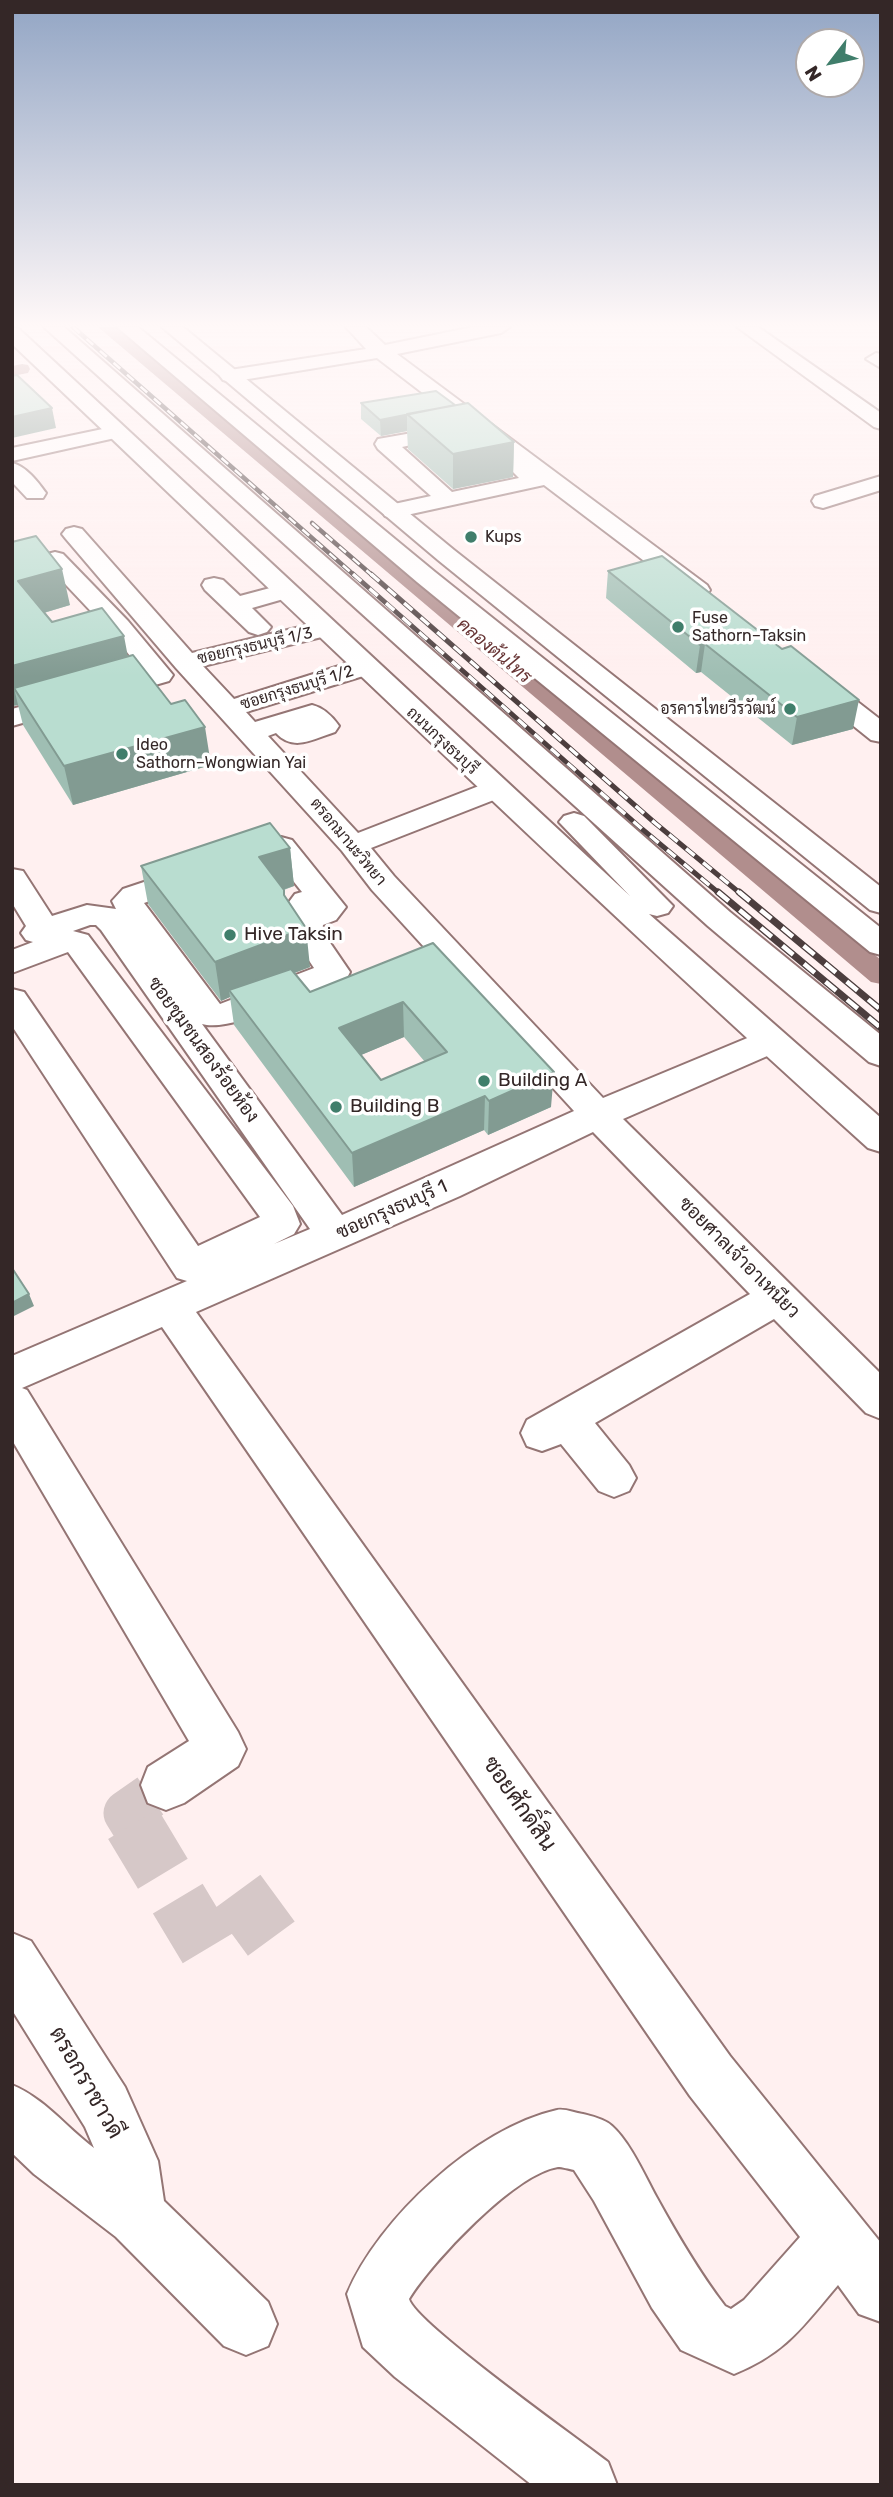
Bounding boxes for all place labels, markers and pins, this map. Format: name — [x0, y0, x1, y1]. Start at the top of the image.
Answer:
place label: Kups — [485, 527, 522, 547]
marker: Kups — [463, 529, 479, 545]
place label: Fuse Sathorn–Taksin — [692, 608, 806, 646]
marker: Fuse Sathorn–Taksin — [670, 619, 686, 635]
place label: อรคารไทยวีรวัฒน์ — [660, 699, 776, 719]
marker: อรคารไทยวีรวัฒน์ — [782, 701, 798, 717]
place label: Ideo Sathorn–Wongwian Yai — [136, 735, 306, 773]
marker: Ideo Sathorn–Wongwian Yai — [114, 746, 130, 762]
place label: Hive Taksin — [244, 924, 343, 946]
marker: Hive Taksin — [222, 927, 238, 943]
place label: Building A — [498, 1070, 587, 1092]
marker: Building A — [476, 1073, 492, 1089]
place label: Building B — [350, 1096, 439, 1118]
marker: Building B — [328, 1099, 344, 1115]

